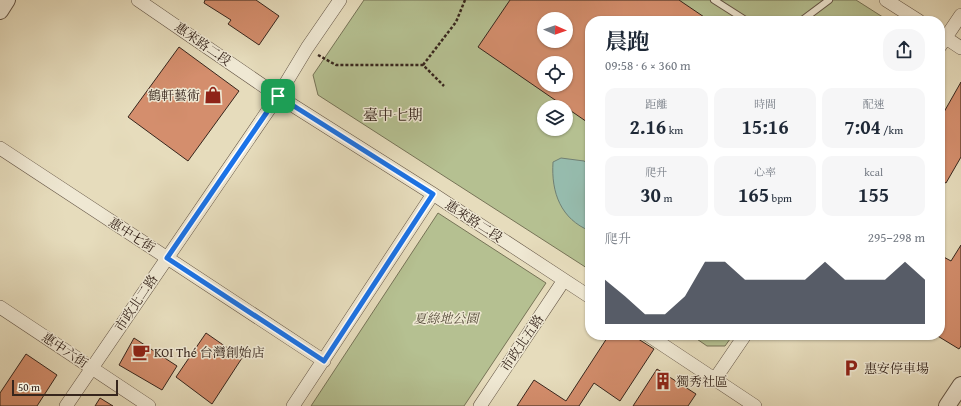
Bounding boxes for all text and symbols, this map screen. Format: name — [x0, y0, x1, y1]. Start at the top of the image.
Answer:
north arrow — [537, 12, 573, 48]
map controls — [537, 12, 573, 136]
street label: 惠來路二段 — [171, 18, 235, 70]
text: 晨跑 — [605, 25, 649, 57]
button: share — [883, 29, 925, 71]
button: locate — [537, 56, 573, 92]
text: 09:58 · 6 × 360 m — [605, 56, 691, 75]
pin — [261, 79, 295, 113]
shop icon: 鶴軒藝術 — [203, 85, 223, 105]
icon: arrive — [267, 85, 289, 107]
place label: 鶴軒藝術 — [148, 86, 200, 105]
text: 距離 — [645, 96, 667, 112]
text: 時間 — [754, 96, 776, 112]
text: 配速 — [863, 96, 885, 112]
button: layers — [537, 100, 573, 136]
district label: 臺中七期 — [363, 104, 423, 125]
text: 2.16 — [629, 112, 666, 141]
text: 15:16 — [741, 112, 789, 141]
text: 7:04 — [844, 112, 881, 141]
text: km — [666, 122, 683, 138]
text: /km — [881, 122, 903, 138]
text: 爬升 — [645, 164, 667, 180]
text: 心率 — [754, 164, 776, 180]
text: kcal — [864, 164, 883, 180]
text: 30 — [640, 180, 661, 209]
text: 165 — [738, 180, 769, 209]
text: 155 — [858, 180, 889, 209]
text: m — [661, 190, 672, 206]
text: bpm — [769, 190, 792, 206]
street label: 惠來路二段 — [442, 195, 506, 247]
street label: 惠中七街 — [105, 213, 159, 257]
text: 295–298 m — [868, 228, 925, 247]
text: 爬升 — [605, 229, 631, 248]
street label: 市政北二路 — [110, 271, 162, 335]
park label: 夏綠地公園 — [413, 309, 480, 328]
street label: 市政北五路 — [496, 311, 548, 375]
street label: 惠中六街 — [38, 328, 92, 372]
cafe icon: KOI Thé 台灣創始店 — [131, 342, 151, 362]
place label: KOI Thé 台灣創始店 — [154, 343, 265, 362]
parking icon: 惠安停車場 — [841, 358, 861, 378]
place label: 惠安停車場 — [864, 359, 929, 378]
building icon: 獨秀社區 — [653, 371, 673, 391]
place label: 獨秀社區 — [676, 372, 728, 391]
scale bar — [12, 378, 118, 397]
text: 50 m — [18, 379, 40, 395]

